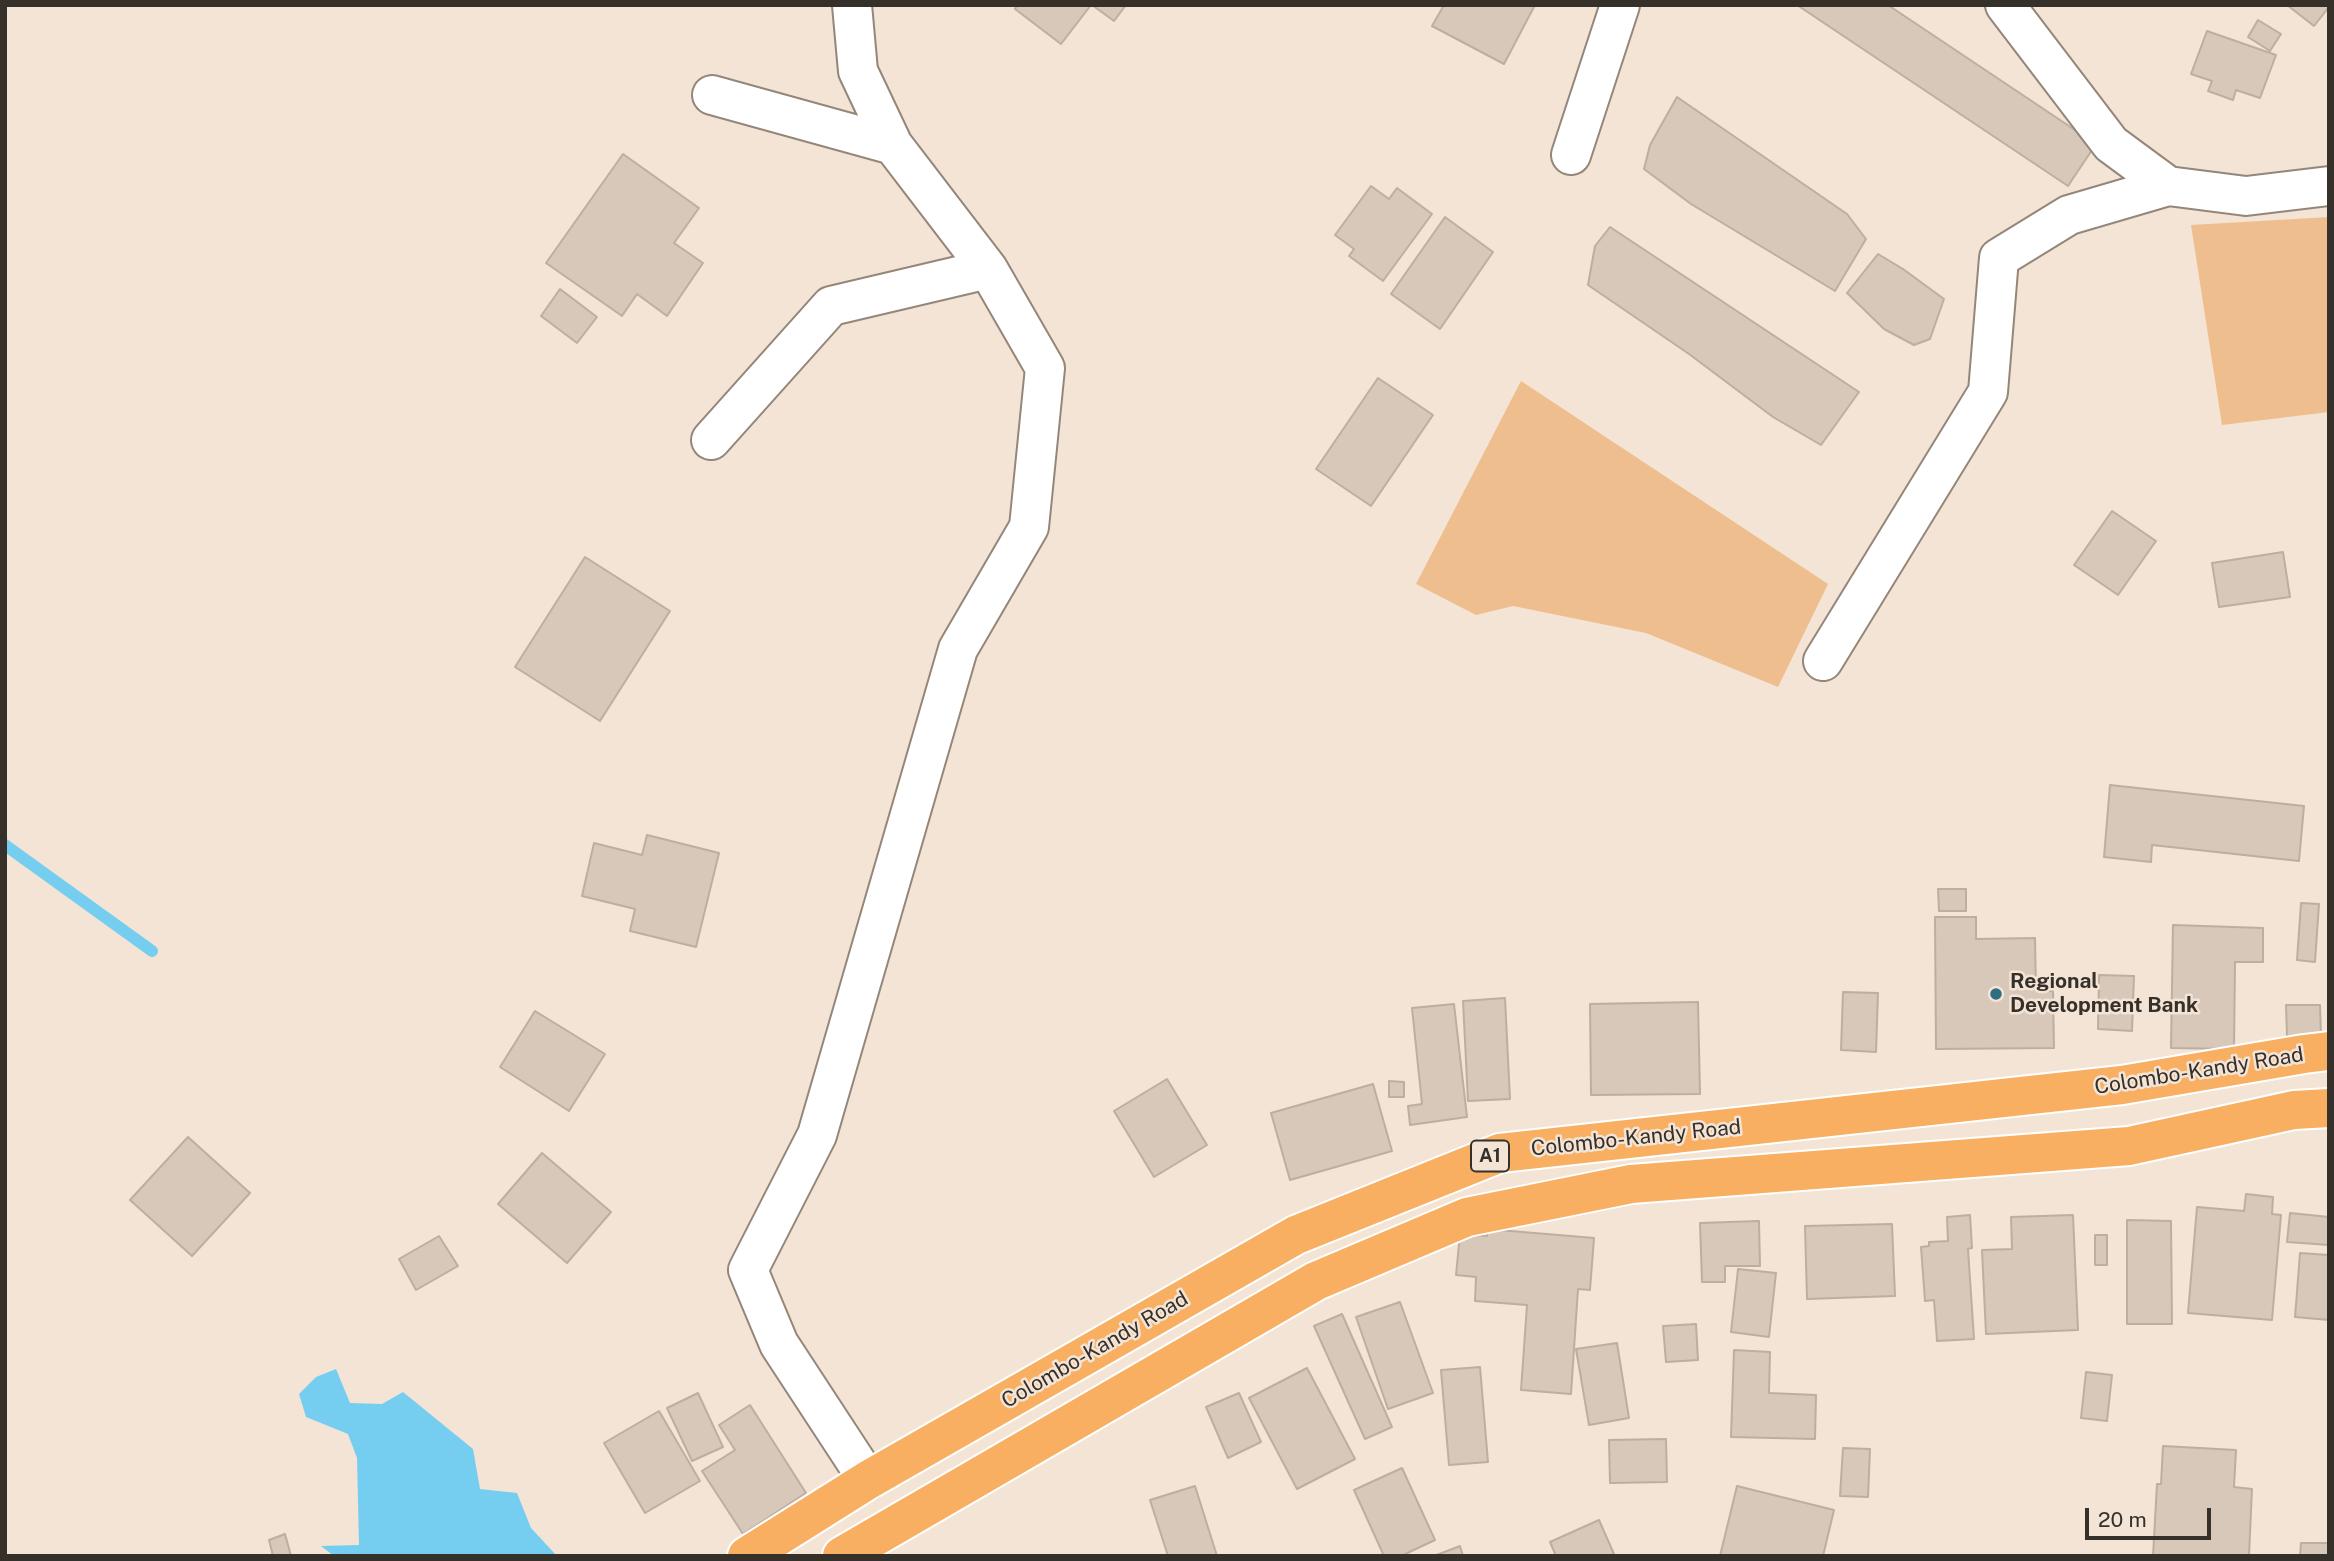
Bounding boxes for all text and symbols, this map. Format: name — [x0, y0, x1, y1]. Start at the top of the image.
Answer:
place label: Regional Development Bank — [2010, 969, 2198, 1019]
marker: Regional Development Bank — [1988, 986, 2004, 1002]
street label: Colombo-Kandy Road — [2093, 1042, 2305, 1100]
street label: Colombo-Kandy Road — [1530, 1114, 1742, 1162]
road number: A1 — [1471, 1140, 1509, 1172]
street label: Colombo-Kandy Road — [997, 1286, 1193, 1414]
scale bar — [2089, 1494, 2215, 1538]
text: 20 m — [2098, 1507, 2147, 1532]

